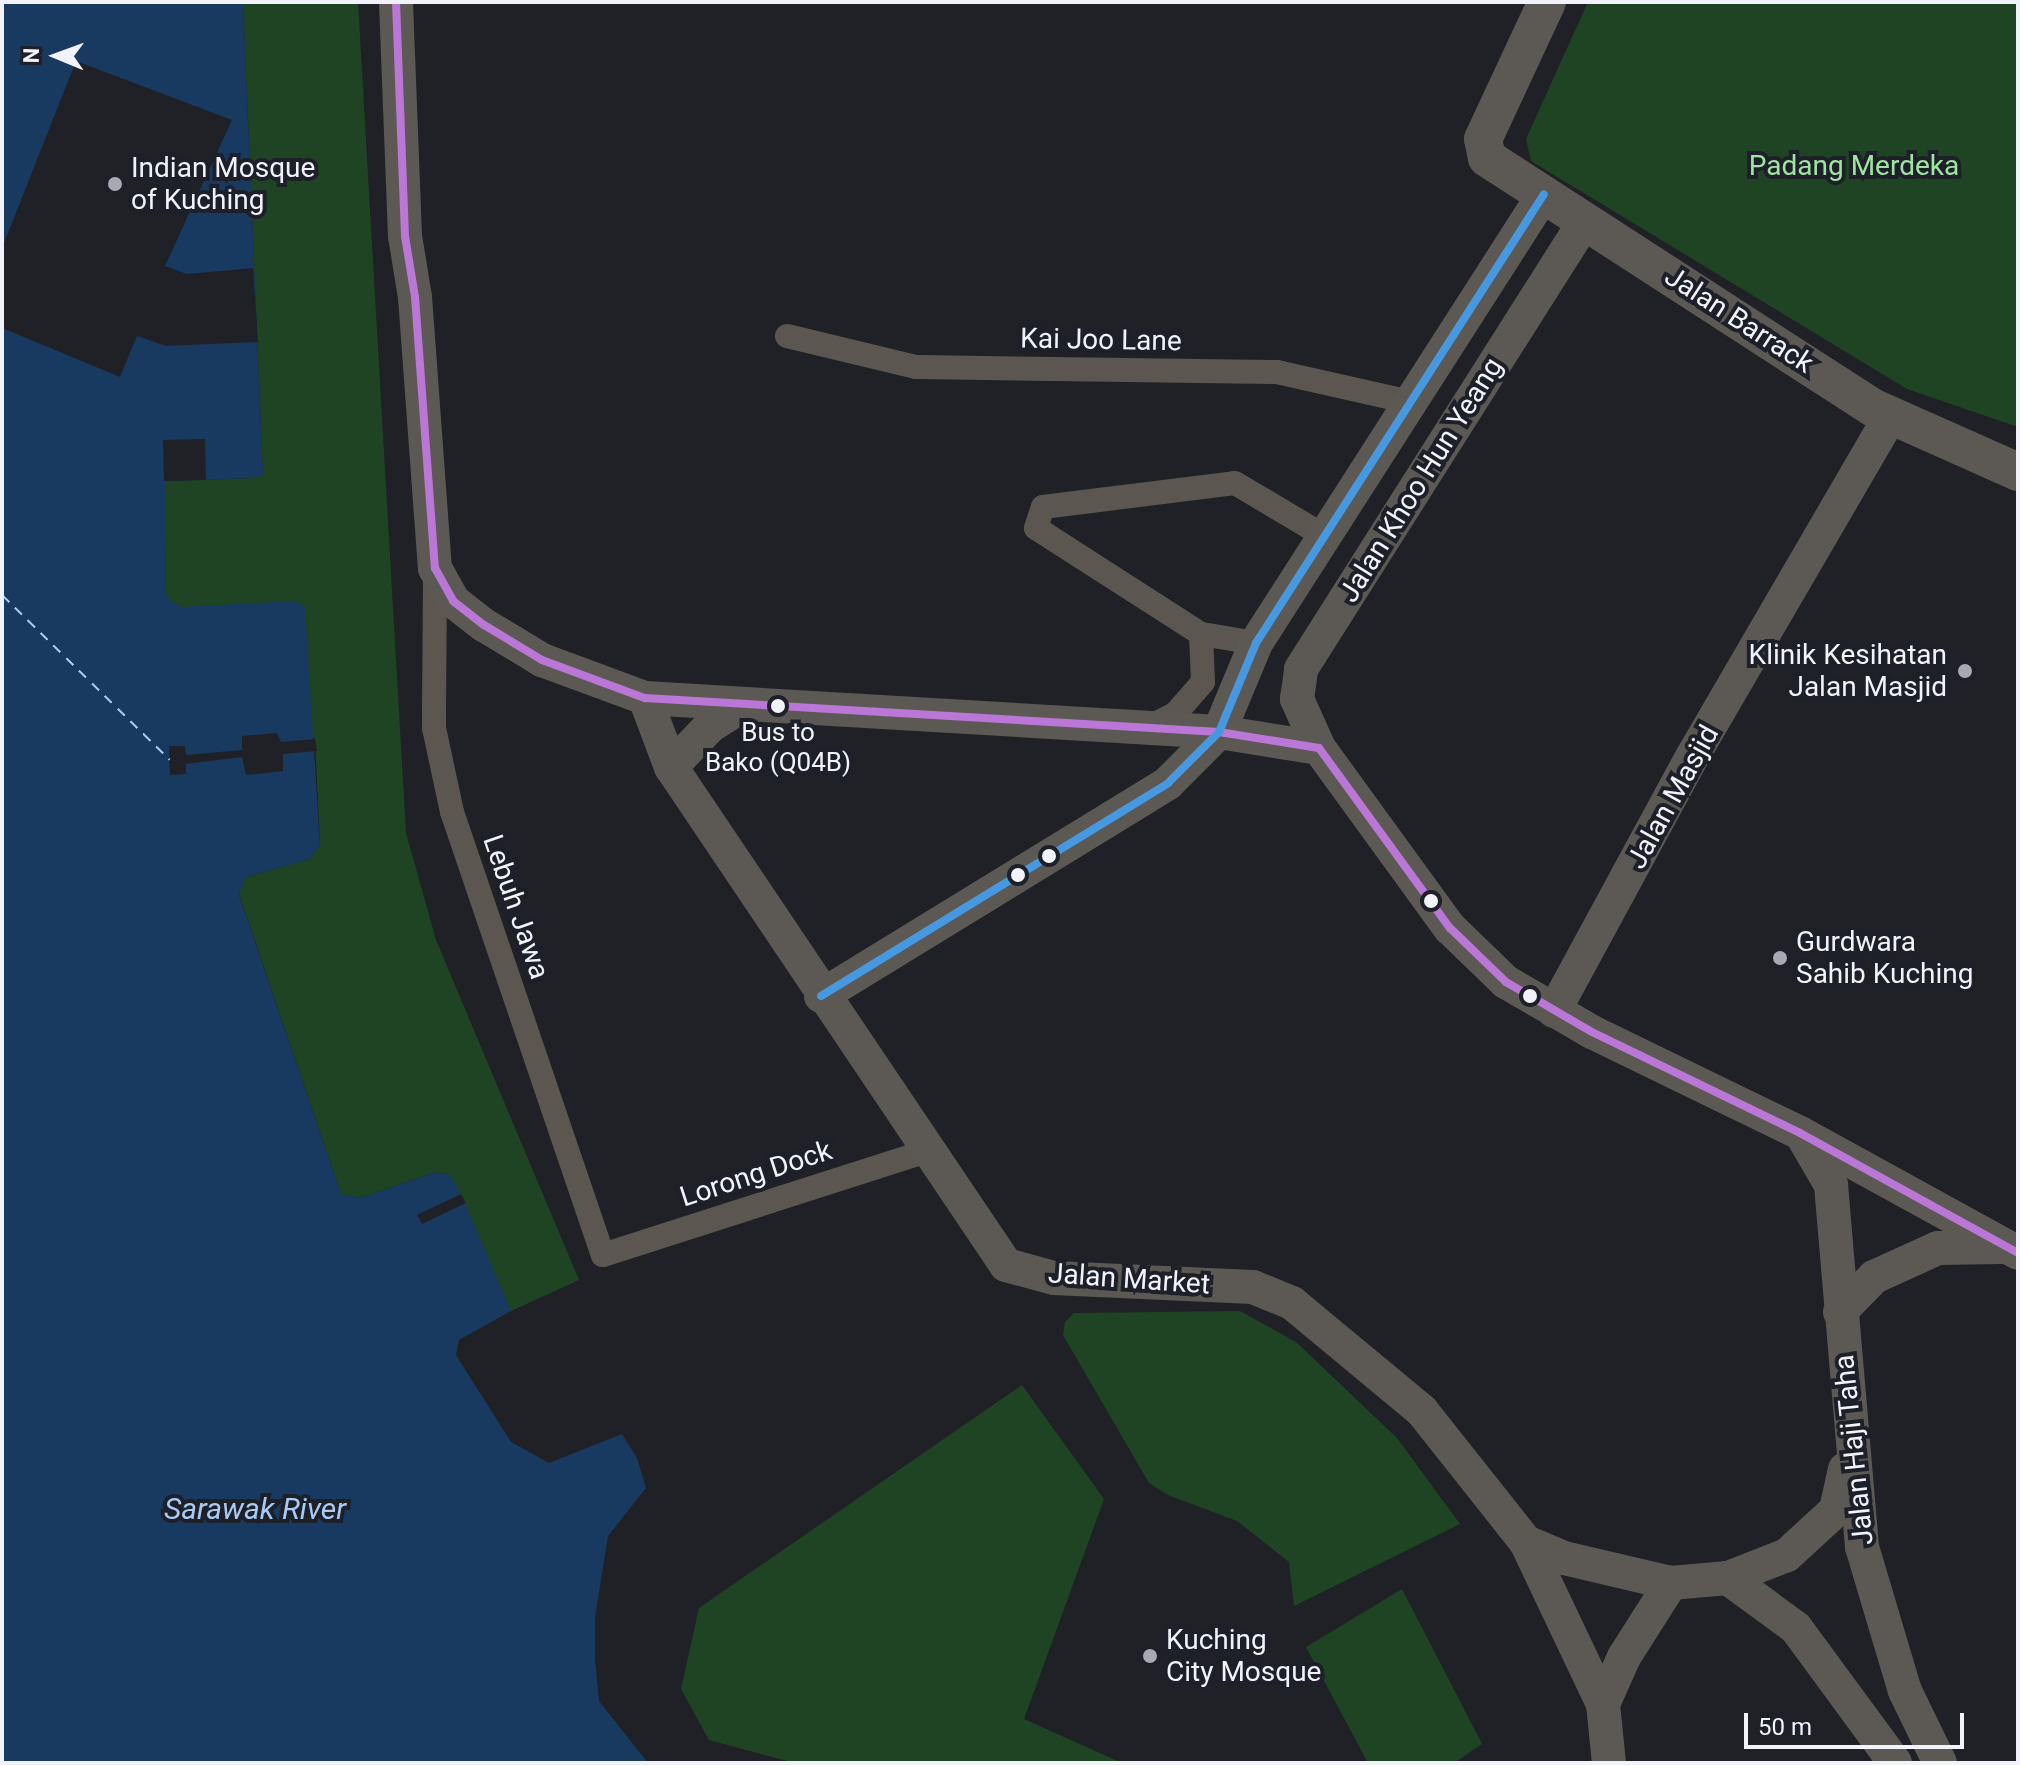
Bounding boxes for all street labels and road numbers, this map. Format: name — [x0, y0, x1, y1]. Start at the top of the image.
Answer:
street label: Jalan Barrack — [1658, 260, 1820, 380]
street label: Kai Joo Lane — [1020, 322, 1182, 358]
street label: Jalan Khoo Hun Yeang — [1332, 352, 1510, 608]
street label: Jalan Masjid — [1620, 720, 1726, 874]
street label: Lebuh Jawa — [476, 830, 556, 984]
street label: Lorong Dock — [676, 1134, 836, 1214]
street label: Jalan Market — [1047, 1257, 1211, 1301]
street label: Jalan Haji Taha — [1827, 1353, 1881, 1547]

